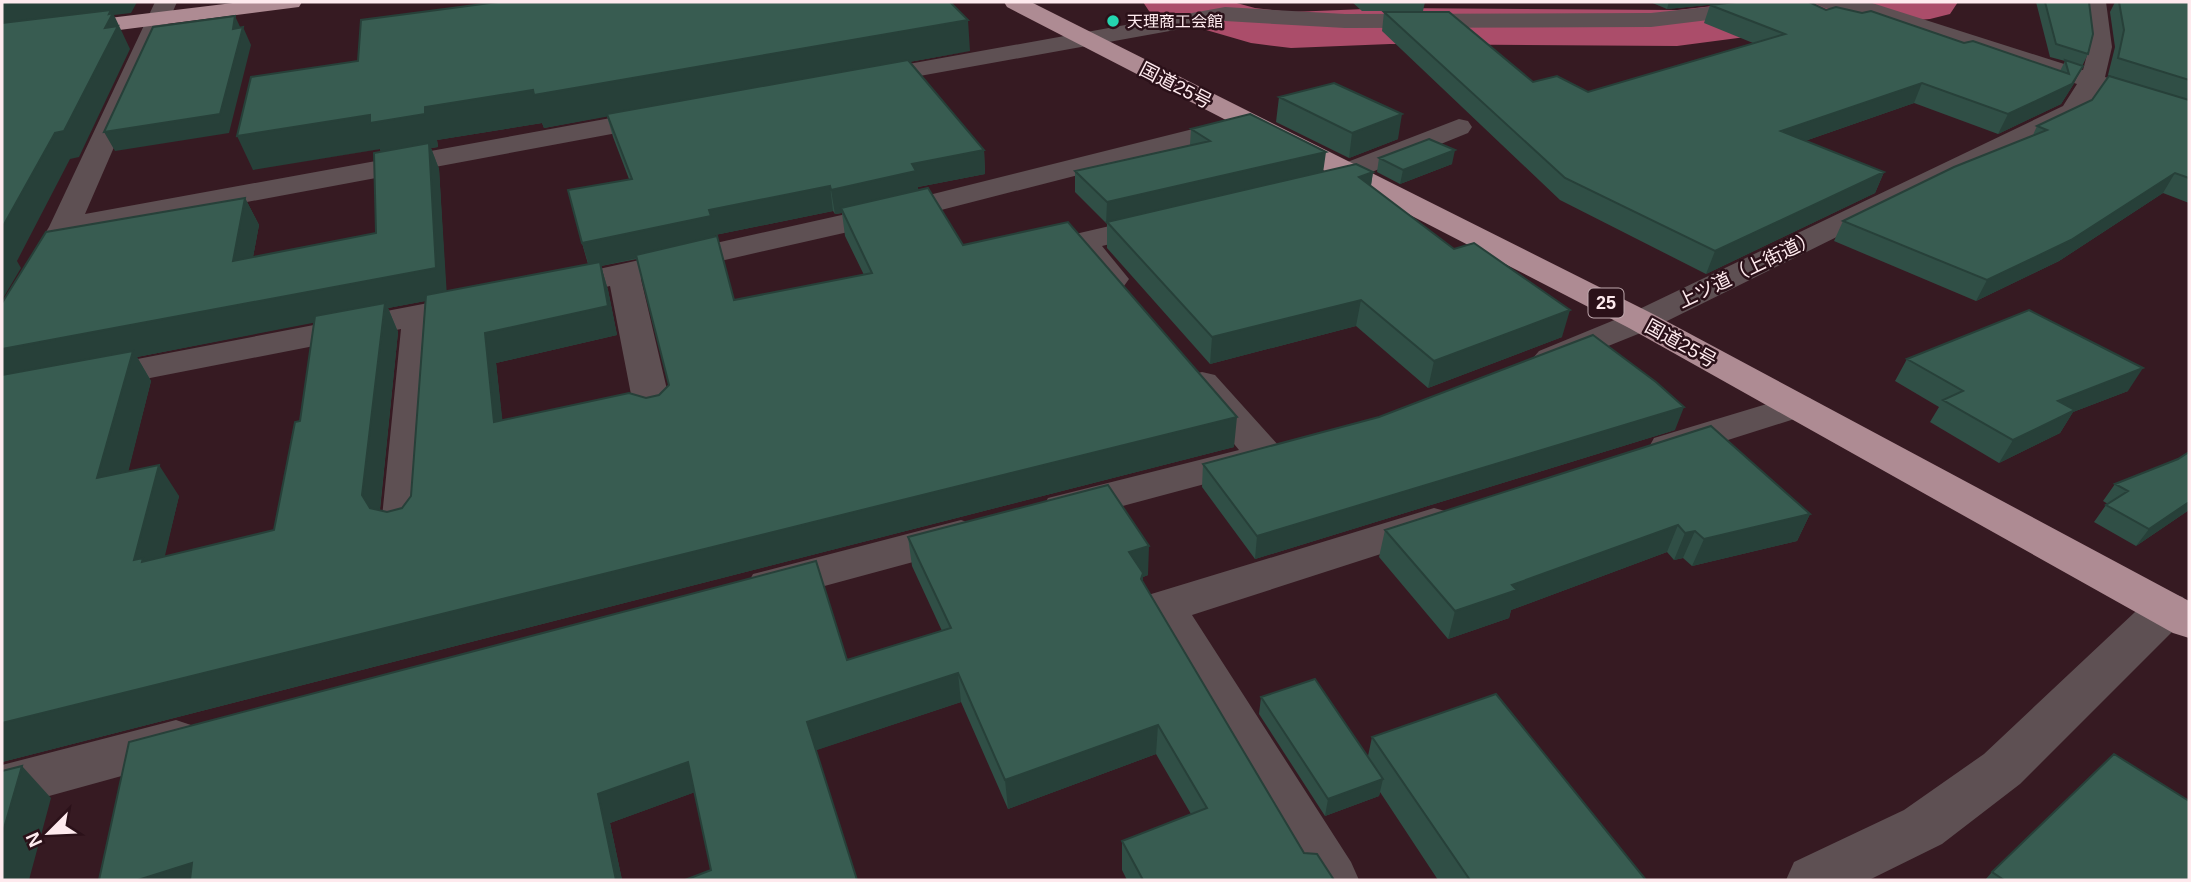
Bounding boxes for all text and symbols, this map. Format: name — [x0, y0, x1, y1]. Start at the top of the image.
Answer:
marker: 天理商工会館 — [1105, 13, 1121, 29]
place label: 天理商工会館 — [1127, 13, 1223, 30]
street label: 国道25号 — [1136, 58, 1215, 113]
street label: 上ツ道（上街道） — [1674, 227, 1820, 312]
road number: 25 — [1588, 288, 1624, 318]
street label: 国道25号 — [1641, 315, 1720, 372]
north arrow — [14, 798, 84, 868]
text: N — [22, 829, 46, 850]

